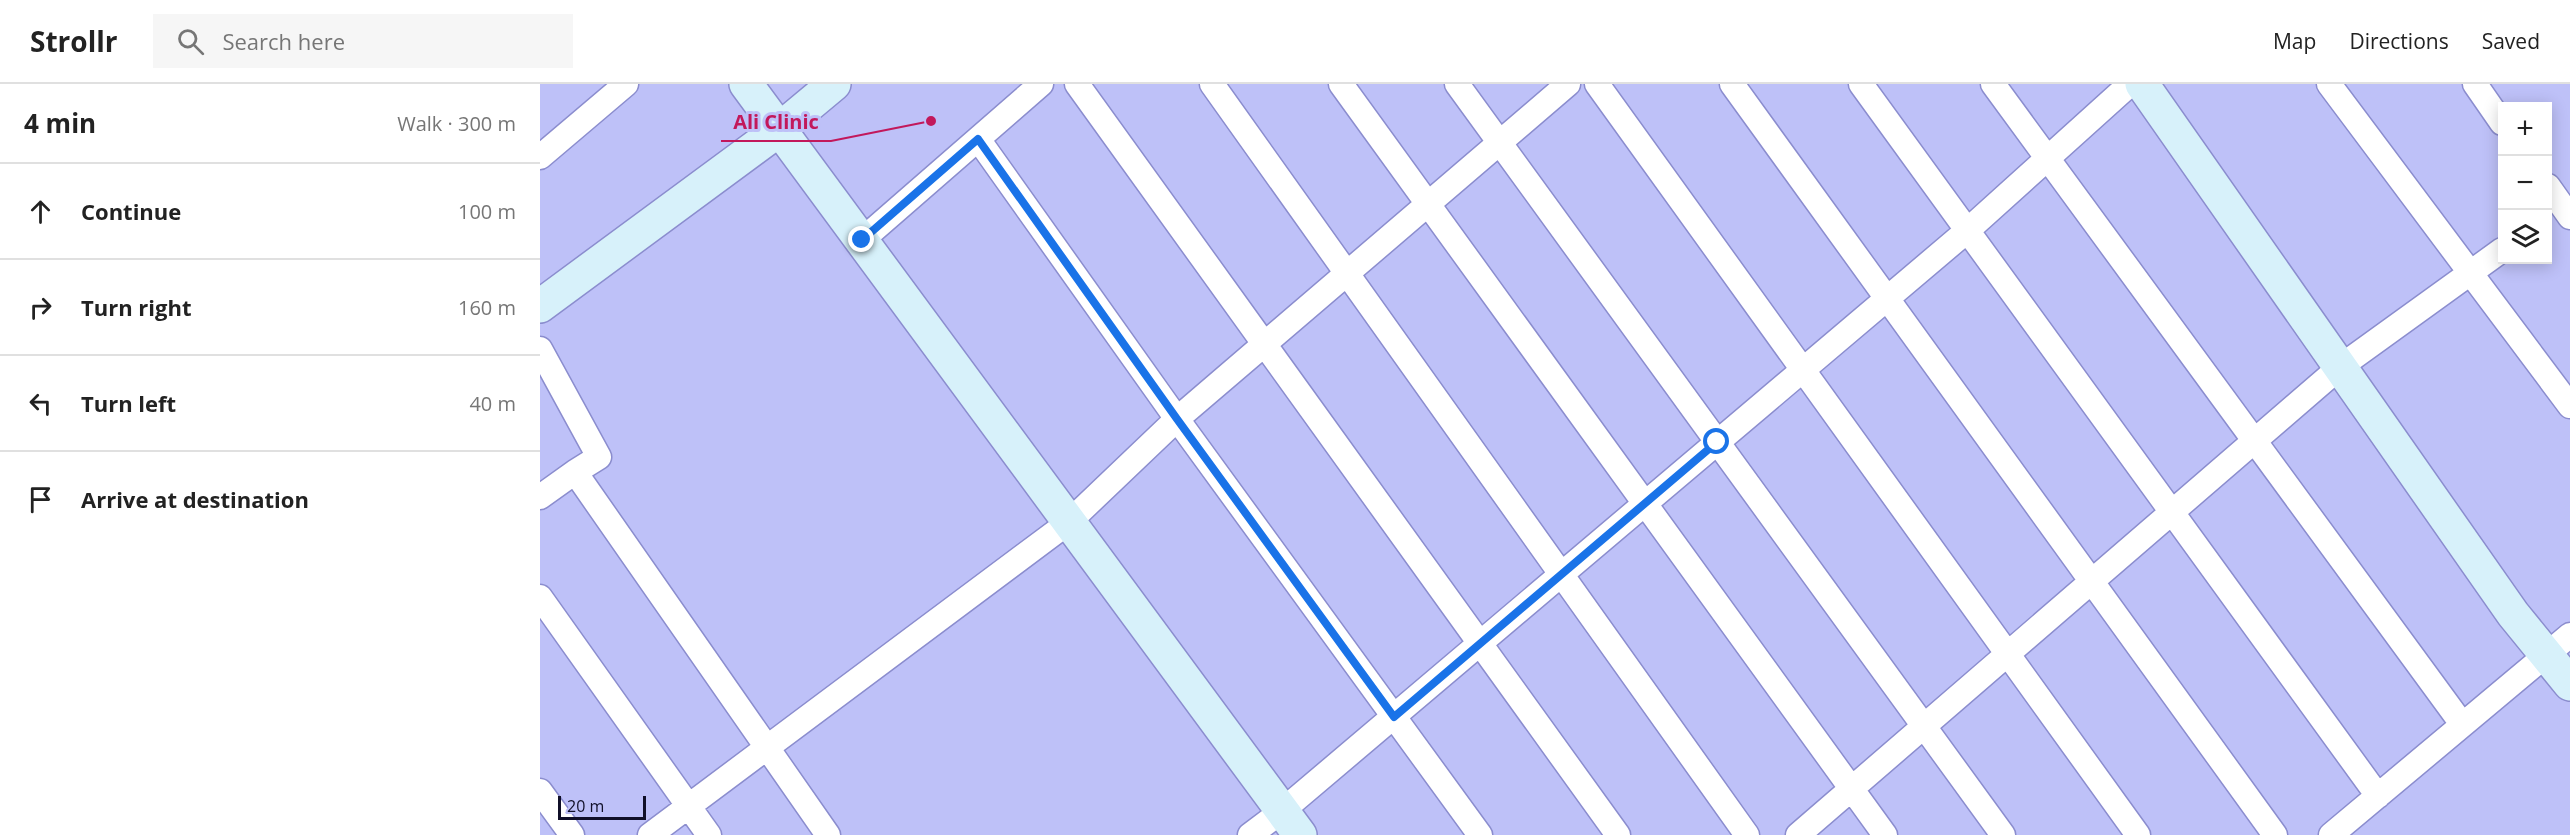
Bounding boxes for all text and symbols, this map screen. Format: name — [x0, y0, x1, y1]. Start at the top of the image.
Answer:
search box — [153, 14, 573, 68]
text: Strollr — [30, 22, 117, 60]
icon: search — [174, 25, 207, 58]
text: Search here — [222, 26, 345, 56]
text: Map — [2273, 27, 2316, 55]
text: Directions — [2349, 27, 2449, 55]
text: Saved — [2482, 27, 2540, 55]
map controls — [2498, 102, 2552, 264]
button: + — [2498, 102, 2552, 156]
callout: Ali Clinic — [721, 103, 831, 141]
text: 4 min — [24, 105, 96, 141]
text: Ali Clinic — [733, 108, 819, 135]
text: Walk · 300 m — [397, 110, 516, 137]
button: − — [2498, 156, 2552, 210]
icon: ahead — [24, 195, 57, 228]
text: Continue — [81, 196, 181, 226]
text: 100 m — [458, 198, 516, 225]
button: layers — [2498, 210, 2552, 264]
route end — [848, 226, 874, 252]
icon: right — [24, 291, 57, 324]
text: Turn right — [81, 292, 192, 322]
text: 160 m — [458, 294, 516, 321]
icon: left — [24, 387, 57, 420]
text: Turn left — [81, 388, 176, 418]
text: 40 m — [469, 390, 516, 417]
route start — [1703, 428, 1729, 454]
icon: arrive — [24, 483, 57, 516]
text: Arrive at destination — [81, 484, 309, 514]
scale bar — [558, 793, 646, 820]
text: 20 m — [567, 795, 604, 817]

